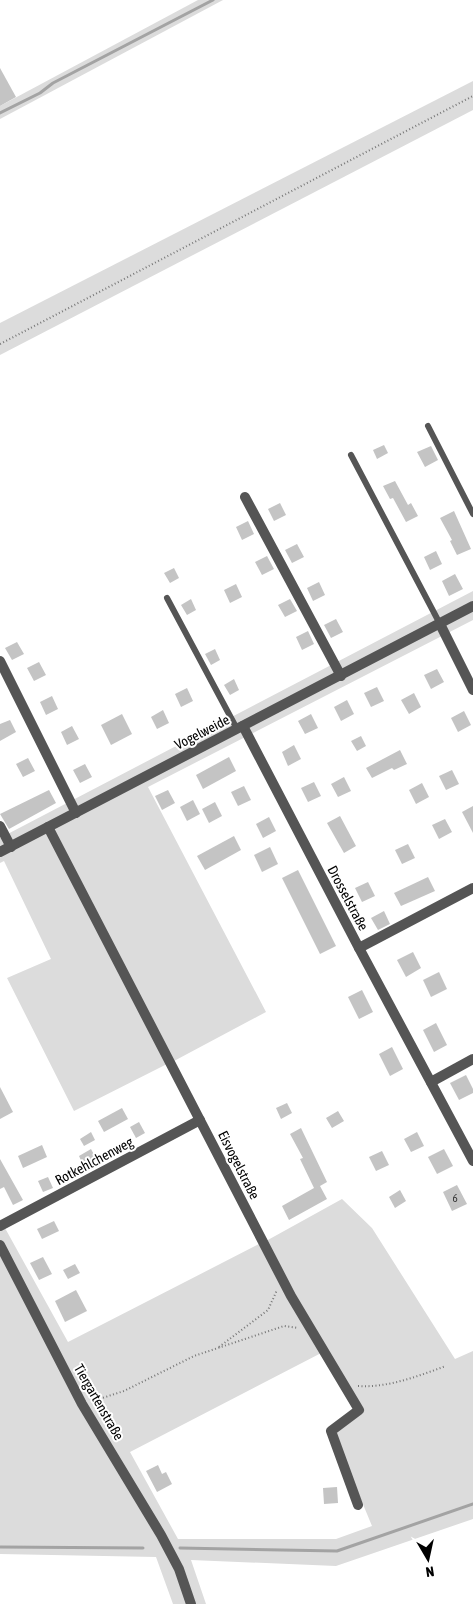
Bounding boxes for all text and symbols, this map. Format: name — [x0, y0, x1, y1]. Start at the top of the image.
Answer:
street label: Vogelweide — [172, 711, 232, 753]
street label: Drosselstraße — [324, 863, 372, 933]
street label: Eisvogelstraße — [215, 1128, 263, 1202]
street label: Rotkehlchenweg — [52, 1134, 136, 1188]
house number: 6 — [452, 1192, 458, 1204]
street label: Tiergartenstraße — [71, 1361, 127, 1443]
north arrow — [403, 1534, 453, 1584]
text: N — [425, 1563, 435, 1580]

